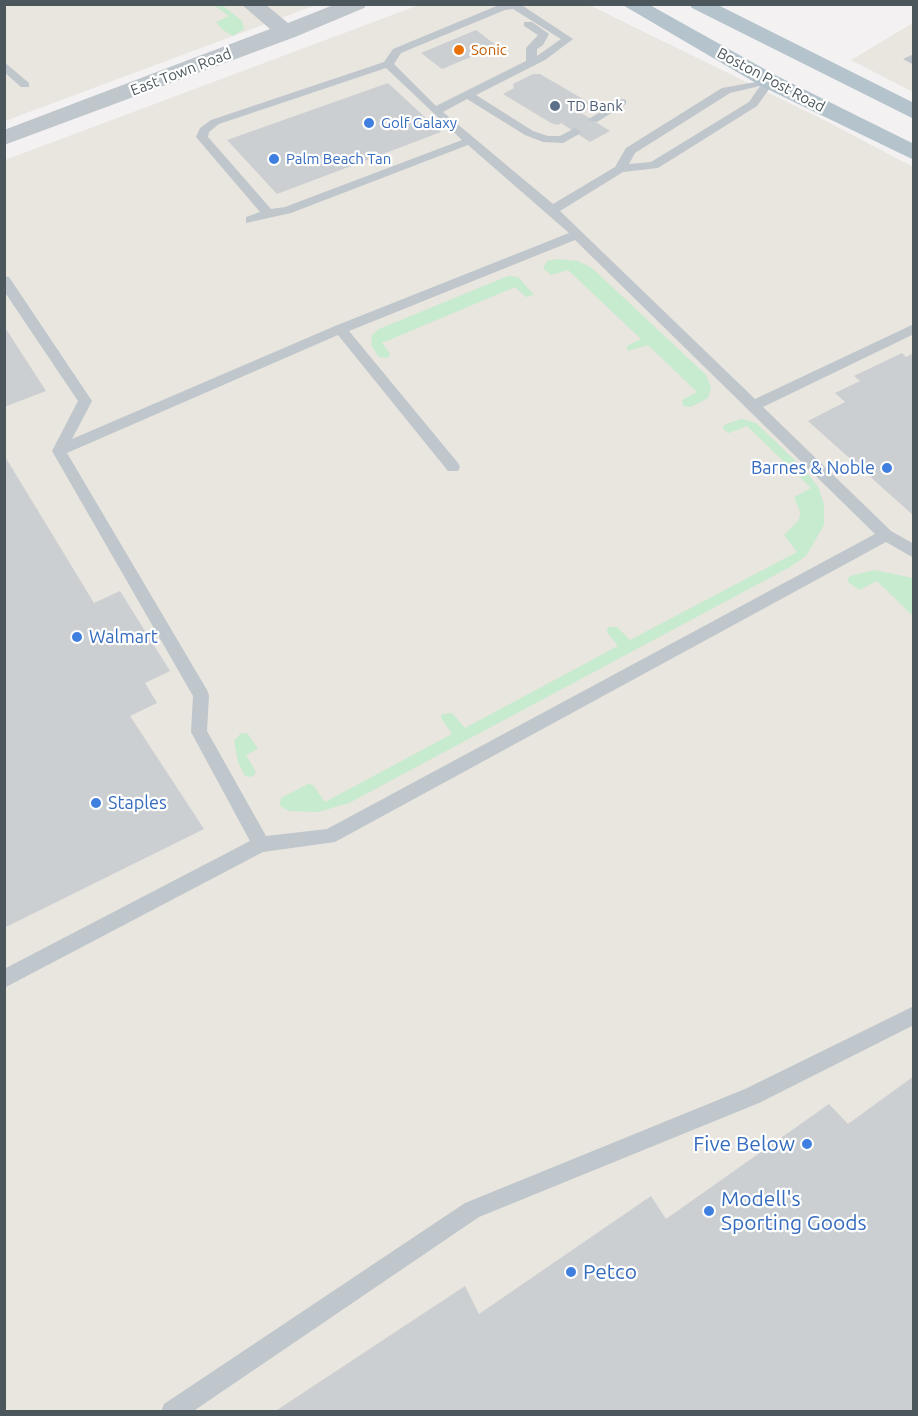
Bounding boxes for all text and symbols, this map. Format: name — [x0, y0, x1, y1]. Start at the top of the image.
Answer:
place label: Sonic — [471, 41, 507, 59]
marker: Sonic — [452, 43, 466, 57]
street label: Boston Post Road — [714, 44, 828, 116]
street label: East Town Road — [128, 45, 234, 99]
place label: TD Bank — [567, 97, 623, 115]
marker: TD Bank — [548, 99, 562, 113]
place label: Golf Galaxy — [381, 114, 457, 132]
marker: Golf Galaxy — [362, 116, 376, 130]
place label: Palm Beach Tan — [286, 150, 391, 168]
marker: Palm Beach Tan — [267, 152, 281, 166]
place label: Barnes & Noble — [751, 457, 875, 479]
marker: Barnes & Noble — [880, 461, 894, 475]
place label: Walmart — [89, 626, 158, 648]
marker: Walmart — [70, 630, 84, 644]
place label: Staples — [108, 792, 167, 814]
marker: Staples — [89, 796, 103, 810]
place label: Five Below — [693, 1131, 795, 1157]
marker: Five Below — [800, 1137, 814, 1151]
place label: Modell's Sporting Goods — [721, 1186, 867, 1236]
marker: Modell's Sporting Goods — [702, 1204, 716, 1218]
place label: Petco — [583, 1259, 637, 1285]
marker: Petco — [564, 1265, 578, 1279]

